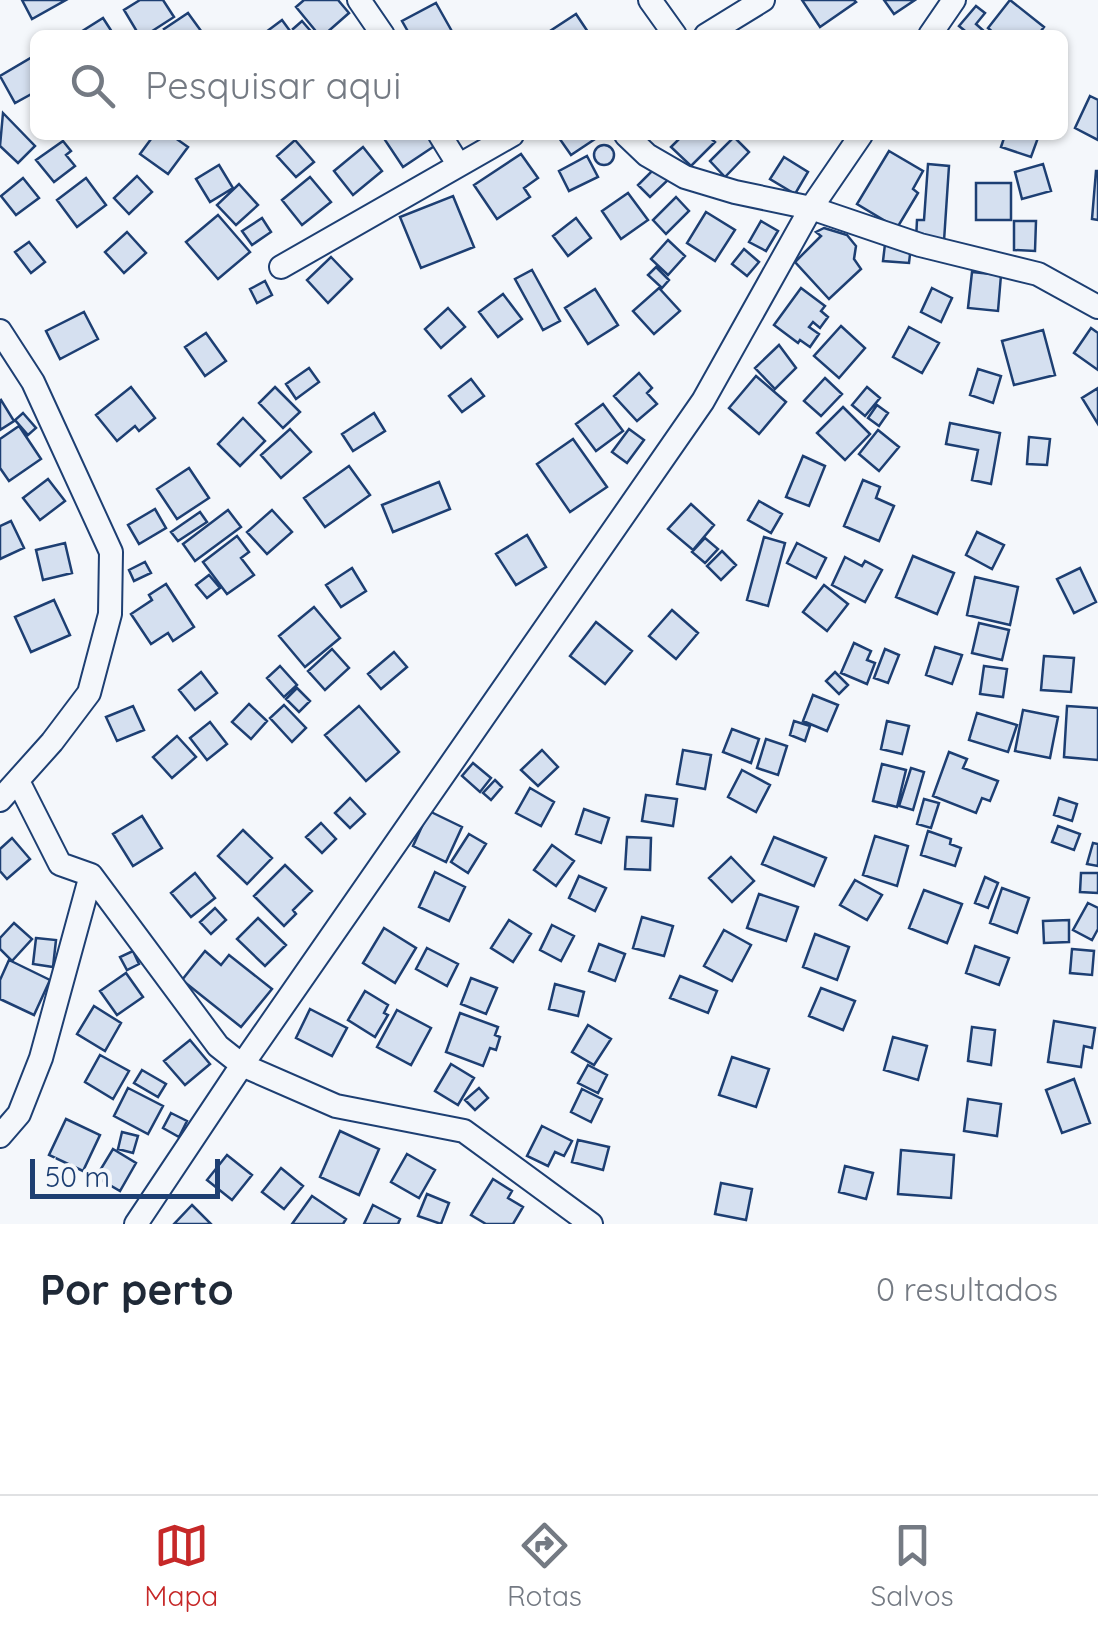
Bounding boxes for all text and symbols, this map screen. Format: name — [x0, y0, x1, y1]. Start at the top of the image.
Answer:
search box — [30, 30, 1068, 140]
icon: search — [65, 58, 120, 113]
text: Pesquisar aqui — [145, 61, 401, 109]
scale bar — [30, 1154, 220, 1198]
text: 50 m — [45, 1159, 110, 1194]
text: Por perto — [40, 1263, 234, 1316]
text: 0 resultados — [876, 1269, 1058, 1309]
tab: Mapa — [144, 1518, 218, 1613]
tab: Rotas — [507, 1518, 582, 1613]
tab: Salvos — [871, 1518, 954, 1613]

